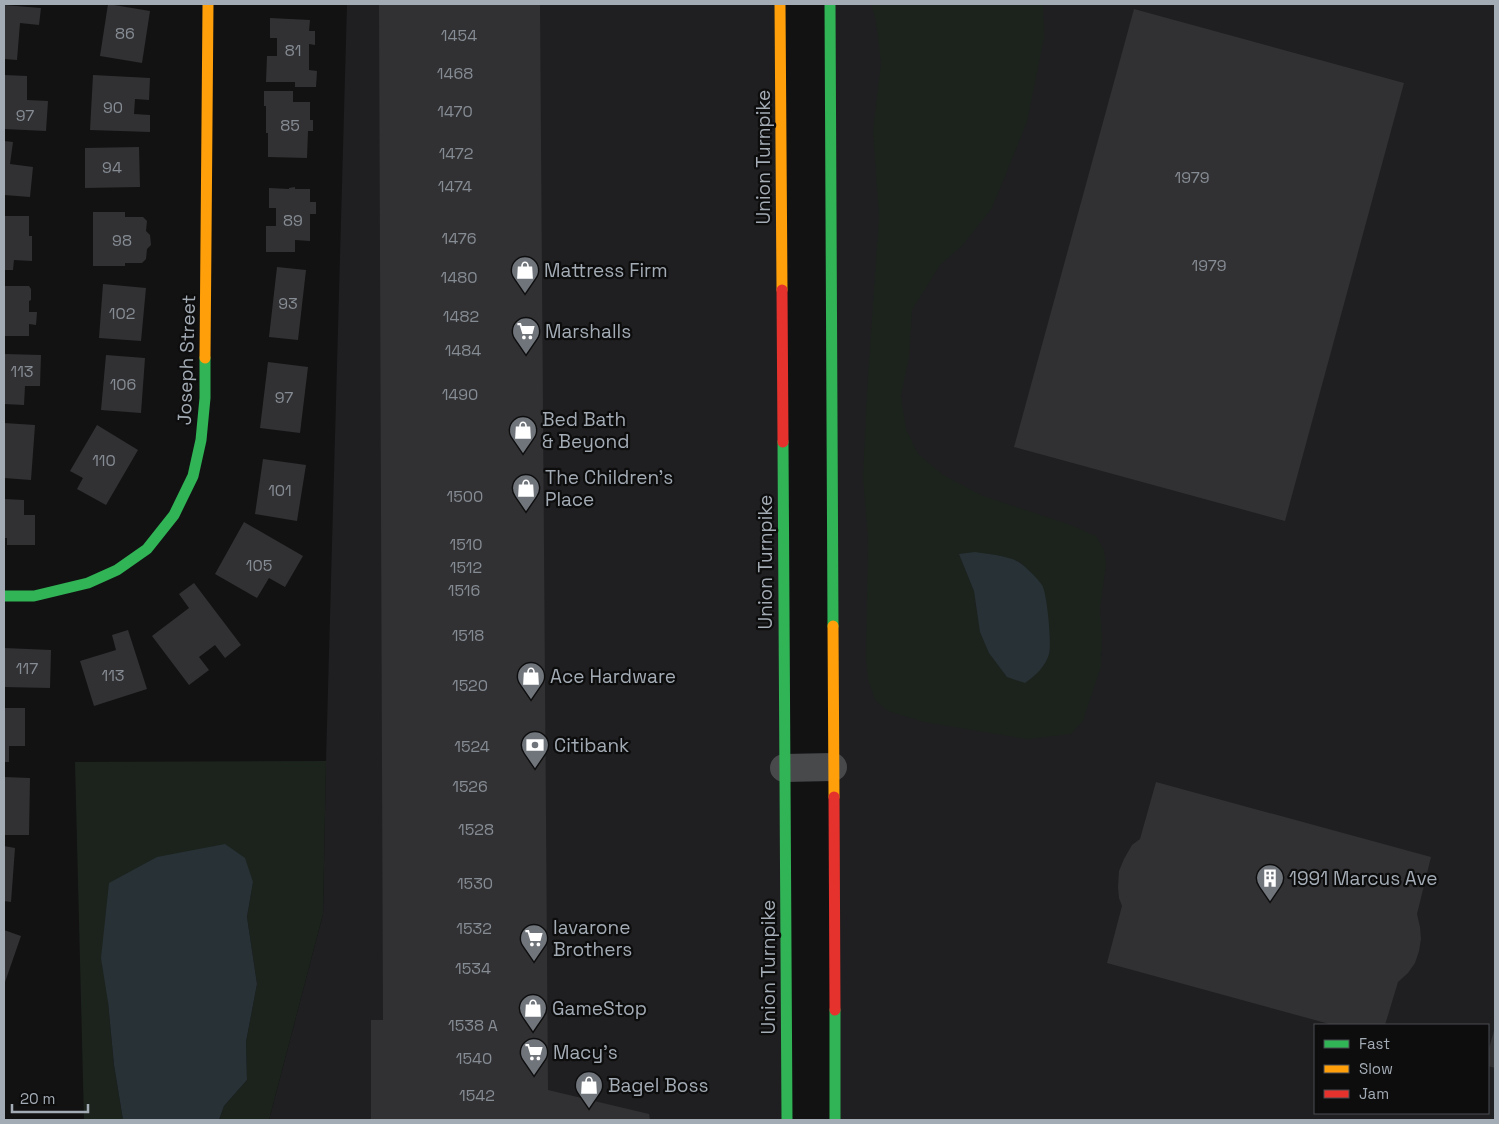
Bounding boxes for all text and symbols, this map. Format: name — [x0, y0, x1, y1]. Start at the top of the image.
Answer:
house number: 86 — [115, 23, 135, 44]
house number: 1454 — [441, 25, 477, 46]
house number: 81 — [285, 40, 301, 61]
house number: 1468 — [437, 63, 473, 84]
street label: Union Turnpike — [751, 90, 776, 224]
house number: 90 — [103, 97, 123, 118]
house number: 1470 — [437, 101, 473, 122]
house number: 97 — [16, 105, 34, 126]
house number: 85 — [280, 115, 300, 136]
house number: 1472 — [439, 143, 473, 164]
house number: 94 — [102, 157, 122, 178]
house number: 1979 — [1175, 167, 1209, 188]
house number: 1474 — [438, 176, 472, 197]
house number: 89 — [283, 210, 303, 231]
house number: 1476 — [442, 228, 476, 249]
house number: 98 — [112, 230, 132, 251]
shop icon: Mattress Firm — [510, 255, 540, 294]
house number: 1979 — [1192, 255, 1226, 276]
place label: Mattress Firm — [544, 258, 668, 283]
house number: 1480 — [441, 267, 477, 288]
house number: 93 — [278, 293, 298, 314]
street label: Joseph Street — [172, 294, 201, 426]
house number: 102 — [109, 303, 135, 324]
house number: 1482 — [443, 306, 479, 327]
supermarket icon: Marshalls — [511, 316, 541, 355]
place label: Marshalls — [545, 319, 631, 344]
house number: 1484 — [445, 340, 481, 361]
house number: 113 — [10, 361, 34, 382]
house number: 106 — [110, 374, 136, 395]
house number: 1490 — [442, 384, 478, 405]
house number: 97 — [275, 387, 293, 408]
place label: Bed Bath & Beyond — [542, 407, 629, 454]
shop icon: Bed Bath & Beyond — [508, 415, 538, 454]
house number: 110 — [92, 450, 116, 471]
place label: The Children's Place — [545, 465, 673, 512]
shop icon: The Children's Place — [511, 473, 541, 512]
house number: 101 — [268, 480, 292, 501]
house number: 1500 — [447, 486, 483, 507]
street label: Union Turnpike — [753, 495, 778, 629]
house number: 1510 — [450, 534, 483, 555]
house number: 105 — [246, 555, 272, 576]
house number: 1512 — [450, 557, 482, 578]
house number: 1516 — [448, 580, 480, 601]
house number: 1518 — [452, 625, 484, 646]
house number: 117 — [16, 658, 38, 679]
shop icon: Ace Hardware — [516, 661, 546, 700]
place label: Ace Hardware — [550, 664, 676, 689]
house number: 113 — [101, 665, 125, 686]
house number: 1520 — [452, 675, 488, 696]
bank icon: Citibank — [520, 730, 550, 769]
place label: Citibank — [554, 733, 629, 758]
house number: 1524 — [454, 736, 490, 757]
house number: 1526 — [452, 776, 488, 797]
house number: 1528 — [458, 819, 494, 840]
building icon: 1991 Marcus Ave — [1255, 863, 1285, 902]
place label: 1991 Marcus Ave — [1289, 866, 1438, 891]
house number: 1530 — [457, 873, 493, 894]
street label: Union Turnpike — [756, 900, 781, 1034]
place label: Iavarone Brothers — [553, 915, 632, 962]
house number: 1532 — [456, 918, 492, 939]
supermarket icon: Iavarone Brothers — [519, 923, 549, 962]
house number: 1534 — [455, 958, 491, 979]
shop icon: GameStop — [518, 993, 548, 1032]
place label: GameStop — [552, 996, 647, 1021]
house number: 1538 A — [448, 1015, 498, 1036]
legend — [1314, 1024, 1489, 1114]
text: Fast — [1359, 1034, 1390, 1053]
supermarket icon: Macy's — [519, 1037, 549, 1076]
place label: Macy's — [553, 1040, 618, 1065]
house number: 1540 — [456, 1048, 492, 1069]
text: Slow — [1359, 1059, 1393, 1078]
shop icon: Bagel Boss — [574, 1070, 604, 1109]
place label: Bagel Boss — [608, 1073, 709, 1098]
scale bar — [12, 1082, 89, 1114]
text: Jam — [1359, 1084, 1389, 1103]
house number: 1542 — [459, 1085, 495, 1106]
text: 20 m — [20, 1089, 55, 1108]

